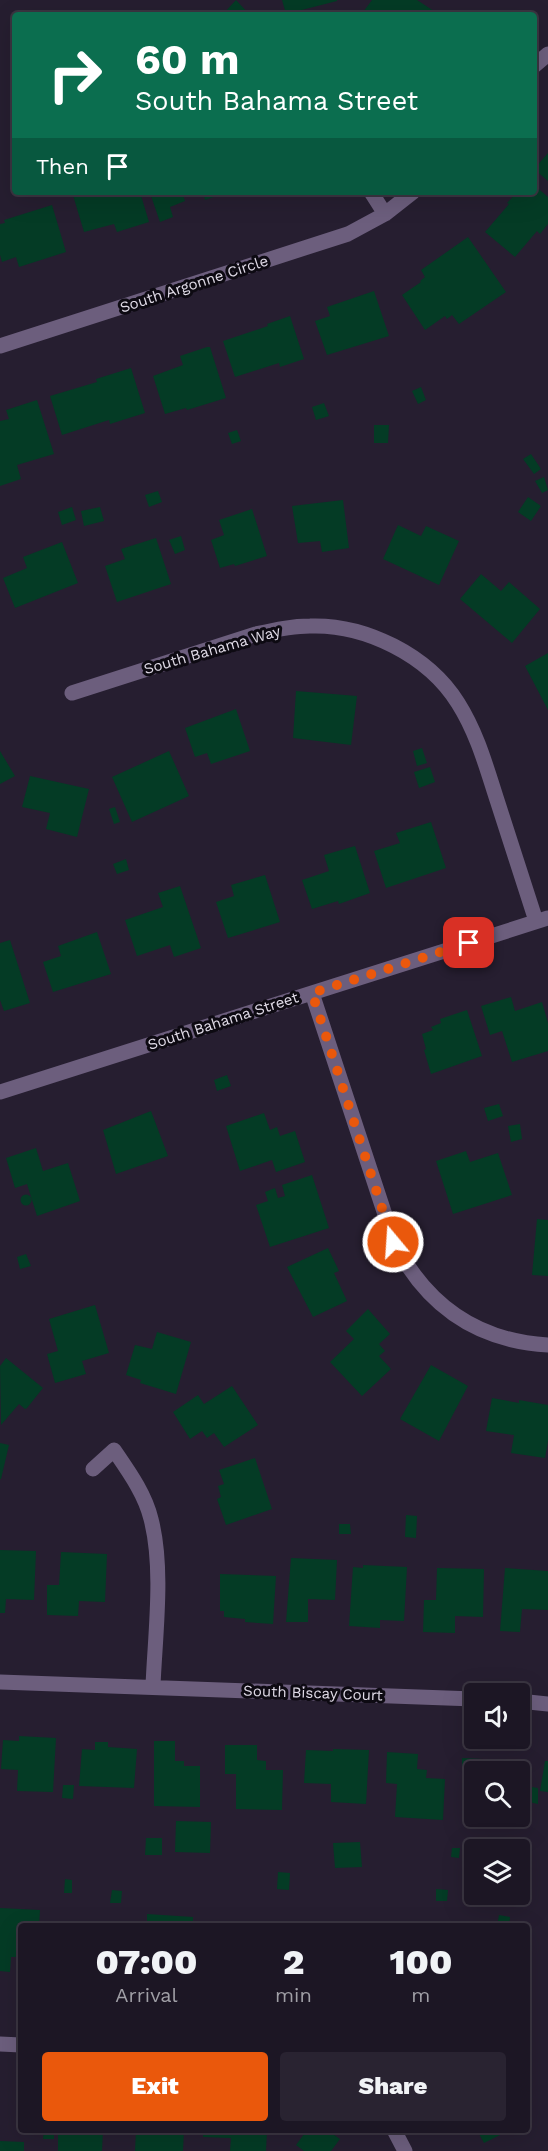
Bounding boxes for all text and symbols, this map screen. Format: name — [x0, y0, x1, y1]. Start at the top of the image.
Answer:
text: 60 m — [135, 35, 239, 84]
icon: right — [36, 36, 114, 114]
text: South Bahama Street — [135, 85, 418, 117]
icon: arrive — [101, 150, 134, 183]
text: Then — [36, 154, 89, 179]
street label: South Argonne Circle — [118, 252, 270, 316]
street label: South Bahama Way — [142, 622, 283, 678]
pin — [443, 917, 494, 968]
icon: arrive — [452, 926, 485, 959]
street label: South Bahama Street — [145, 988, 301, 1054]
position arrow — [361, 1210, 425, 1274]
street label: South Biscay Court — [243, 1682, 384, 1704]
map controls — [464, 1683, 530, 1905]
button: sound — [464, 1683, 530, 1749]
button: search — [464, 1761, 530, 1827]
button: layers — [464, 1839, 530, 1905]
text: 07:00 — [96, 1941, 197, 1983]
text: 2 — [283, 1941, 304, 1983]
text: 100 — [389, 1941, 452, 1983]
text: Arrival — [115, 1983, 178, 2007]
text: min — [275, 1983, 312, 2007]
text: m — [411, 1983, 430, 2007]
button: Exit — [42, 2052, 268, 2121]
button: Share — [280, 2052, 506, 2121]

